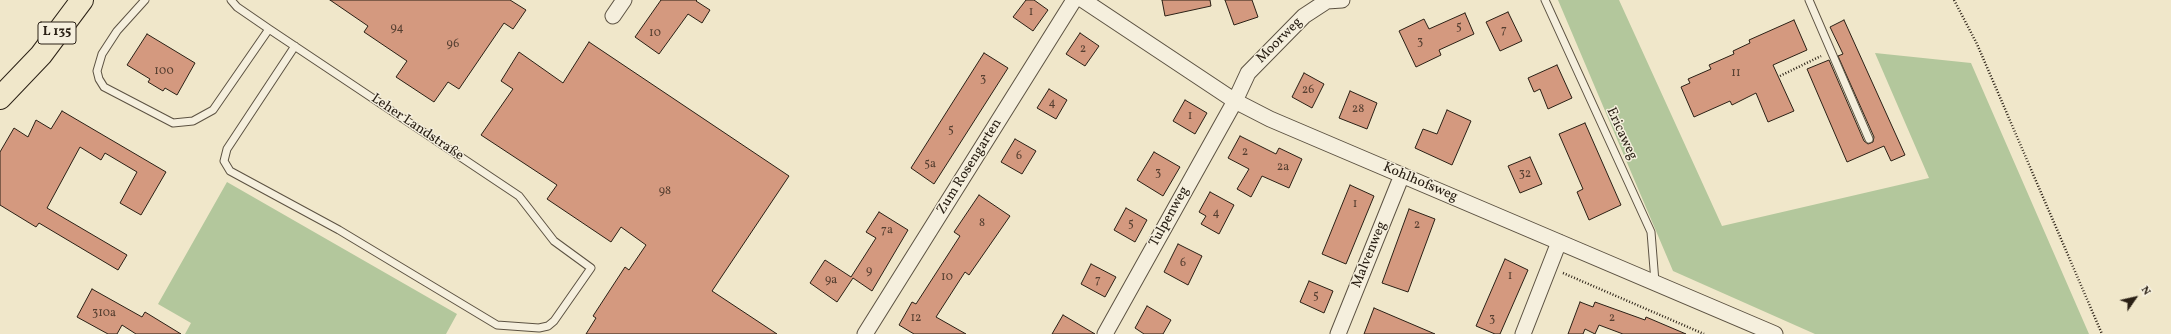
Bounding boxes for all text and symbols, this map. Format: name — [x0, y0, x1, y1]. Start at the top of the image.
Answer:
house number: 1 — [1029, 6, 1033, 20]
street label: Moorweg — [1254, 15, 1306, 67]
house number: 5 — [1456, 21, 1462, 35]
road number: L 135 — [38, 22, 76, 44]
house number: 94 — [390, 22, 404, 36]
house number: 7 — [1501, 24, 1507, 38]
house number: 10 — [649, 27, 661, 41]
house number: 3 — [1417, 36, 1423, 50]
house number: 96 — [447, 38, 459, 52]
house number: 2 — [1080, 43, 1086, 57]
house number: 100 — [154, 65, 174, 79]
house number: 11 — [1731, 67, 1741, 81]
house number: 3 — [980, 73, 986, 87]
house number: 26 — [1302, 84, 1314, 98]
street label: Leher Landstraße — [368, 91, 466, 165]
house number: 4 — [1048, 97, 1056, 111]
house number: 28 — [1352, 103, 1364, 117]
street label: Ericaweg — [1602, 105, 1640, 163]
house number: 1 — [1188, 110, 1192, 124]
street label: Zum Rosengarten — [934, 116, 1006, 218]
house number: 5 — [948, 124, 954, 138]
house number: 2 — [1242, 146, 1248, 160]
house number: 6 — [1016, 150, 1022, 164]
house number: 5a — [924, 158, 936, 172]
street label: Kohlhofsweg — [1380, 160, 1460, 206]
house number: 2a — [1277, 161, 1289, 175]
house number: 3 — [1155, 167, 1161, 181]
house number: 32 — [1519, 168, 1531, 182]
street label: Tulpenweg — [1147, 184, 1193, 250]
house number: 98 — [659, 185, 671, 199]
house number: 1 — [1353, 198, 1357, 212]
house number: 4 — [1212, 207, 1220, 221]
house number: 8 — [979, 217, 985, 231]
house number: 5 — [1128, 218, 1134, 232]
street label: Malvenweg — [1349, 219, 1391, 291]
house number: 2 — [1414, 219, 1420, 233]
house number: 7a — [881, 224, 893, 238]
house number: 6 — [1180, 257, 1186, 271]
house number: 9 — [866, 265, 872, 279]
house number: 1 — [1508, 270, 1512, 284]
house number: 10 — [941, 271, 953, 285]
house number: 9a — [825, 274, 837, 288]
house number: 7 — [1095, 274, 1101, 288]
north arrow — [2115, 278, 2155, 318]
text: N — [2137, 284, 2154, 299]
house number: 5 — [1313, 290, 1319, 304]
house number: 310a — [92, 307, 116, 321]
house number: 12 — [910, 312, 922, 326]
house number: 2 — [1609, 312, 1615, 326]
house number: 3 — [1489, 313, 1495, 327]

